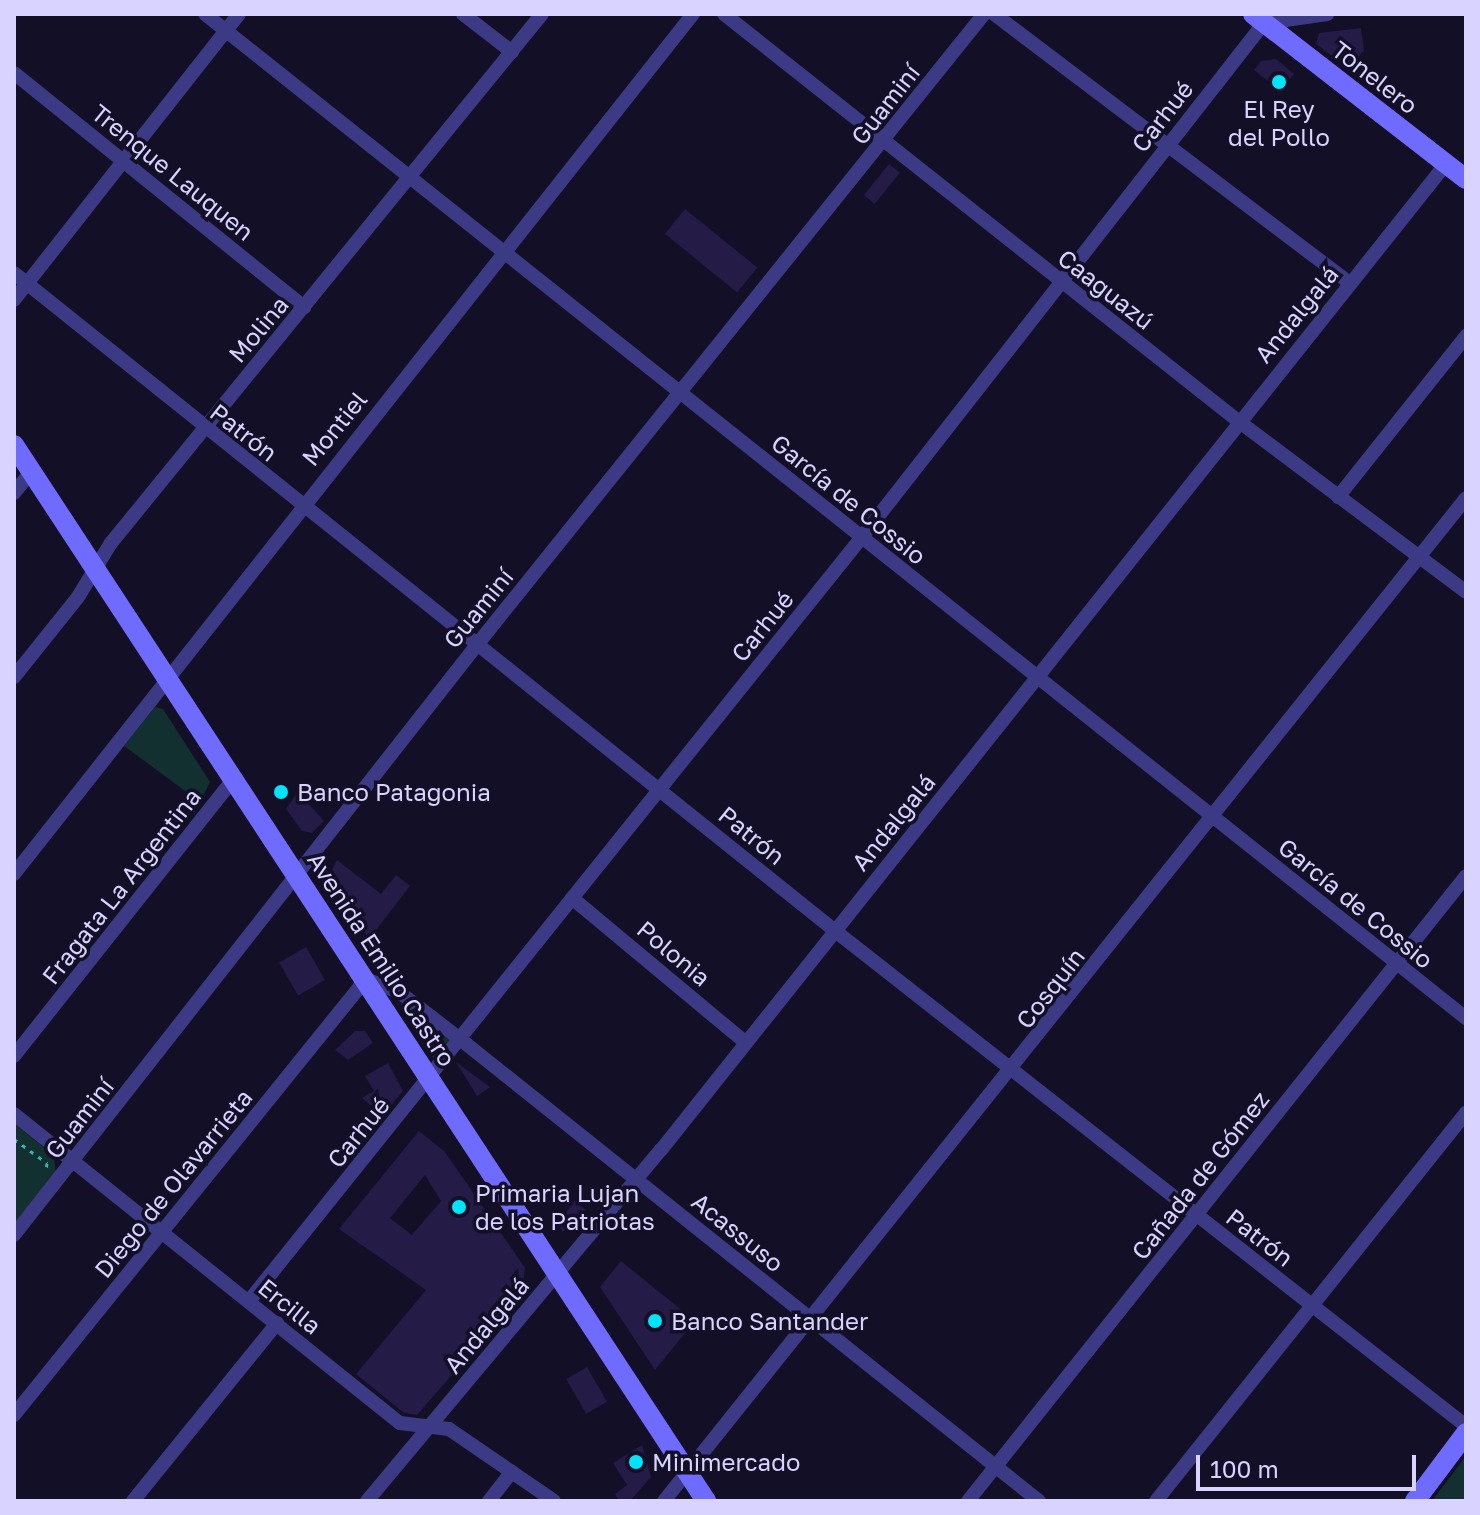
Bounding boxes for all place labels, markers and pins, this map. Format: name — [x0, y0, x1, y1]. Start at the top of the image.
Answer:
marker: El Rey del Pollo — [1270, 73, 1288, 91]
place label: El Rey del Pollo — [1228, 95, 1330, 151]
place label: Banco Patagonia — [297, 778, 491, 806]
marker: Banco Patagonia — [272, 783, 290, 801]
place label: Primaria Lujan de los Patriotas — [475, 1179, 655, 1235]
marker: Primaria Lujan de los Patriotas — [450, 1198, 468, 1216]
place label: Banco Santander — [671, 1307, 868, 1335]
marker: Banco Santander — [646, 1312, 664, 1330]
place label: Minimercado — [652, 1448, 800, 1476]
marker: Minimercado — [627, 1453, 645, 1471]

